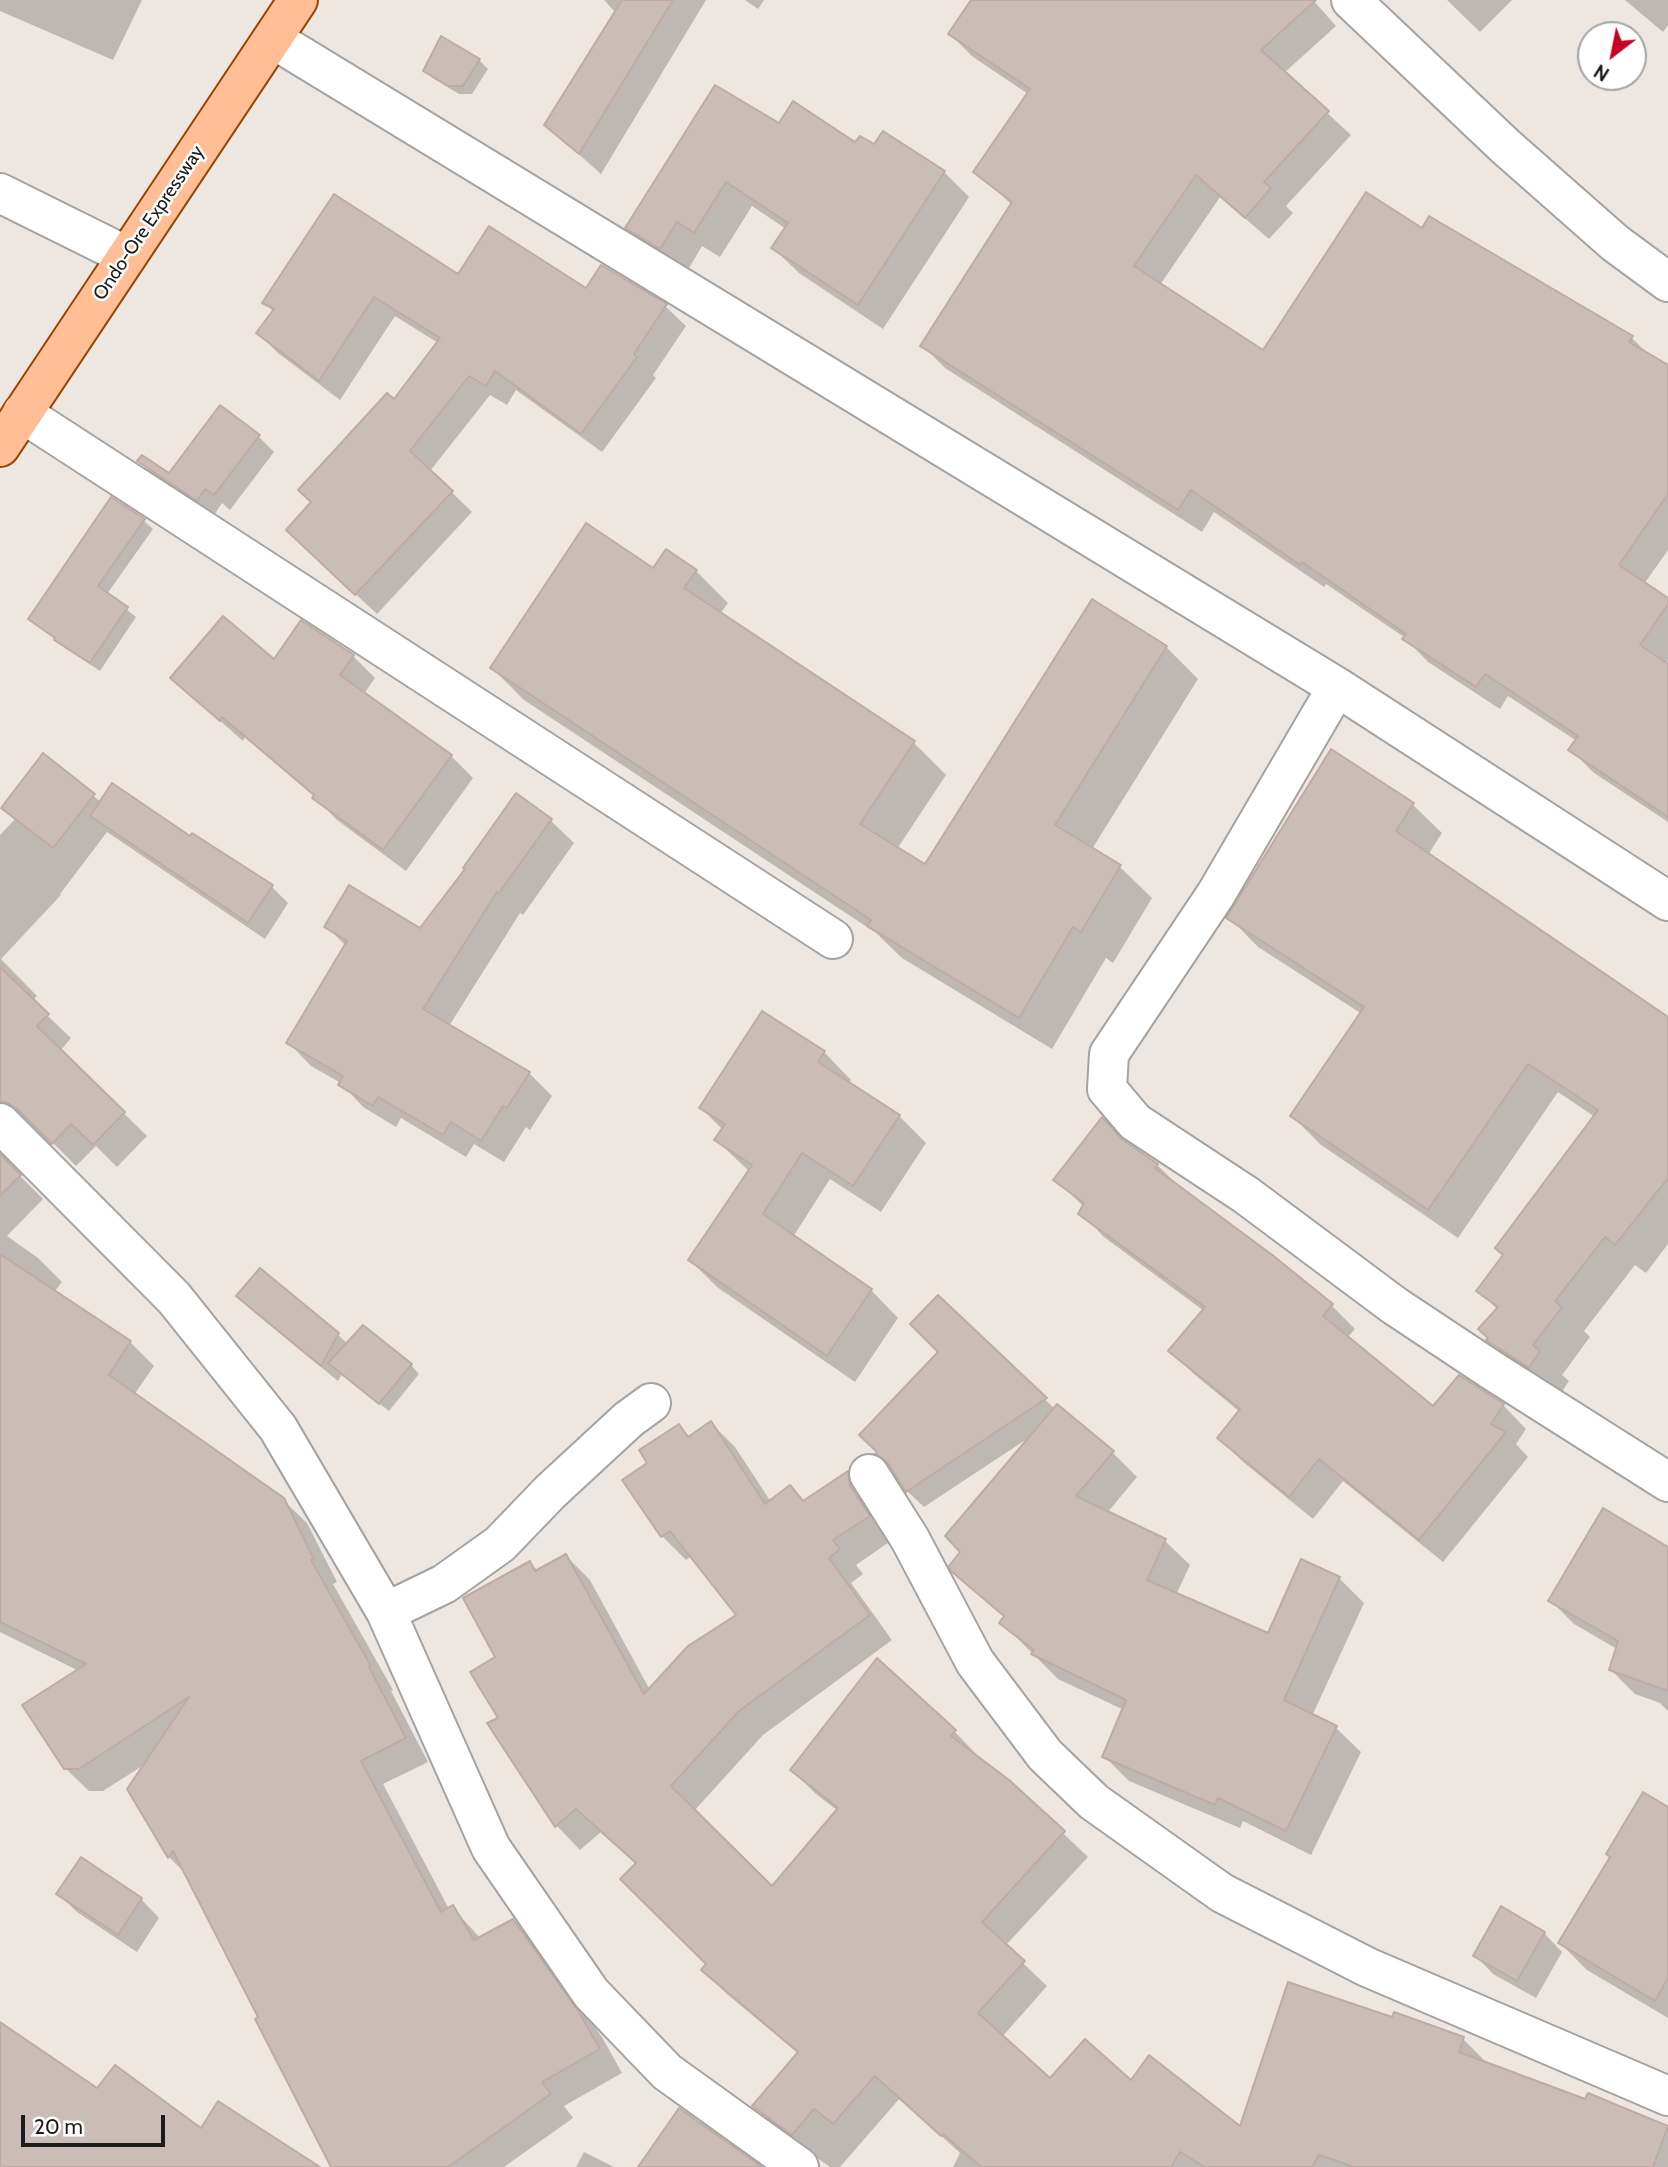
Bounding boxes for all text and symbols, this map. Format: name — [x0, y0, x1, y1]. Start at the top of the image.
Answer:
north arrow — [1577, 21, 1647, 91]
text: N — [1590, 59, 1613, 86]
street label: Ondo-Ore Expressway — [89, 141, 209, 305]
scale bar — [24, 2100, 168, 2144]
text: 20 m — [34, 2114, 83, 2139]

